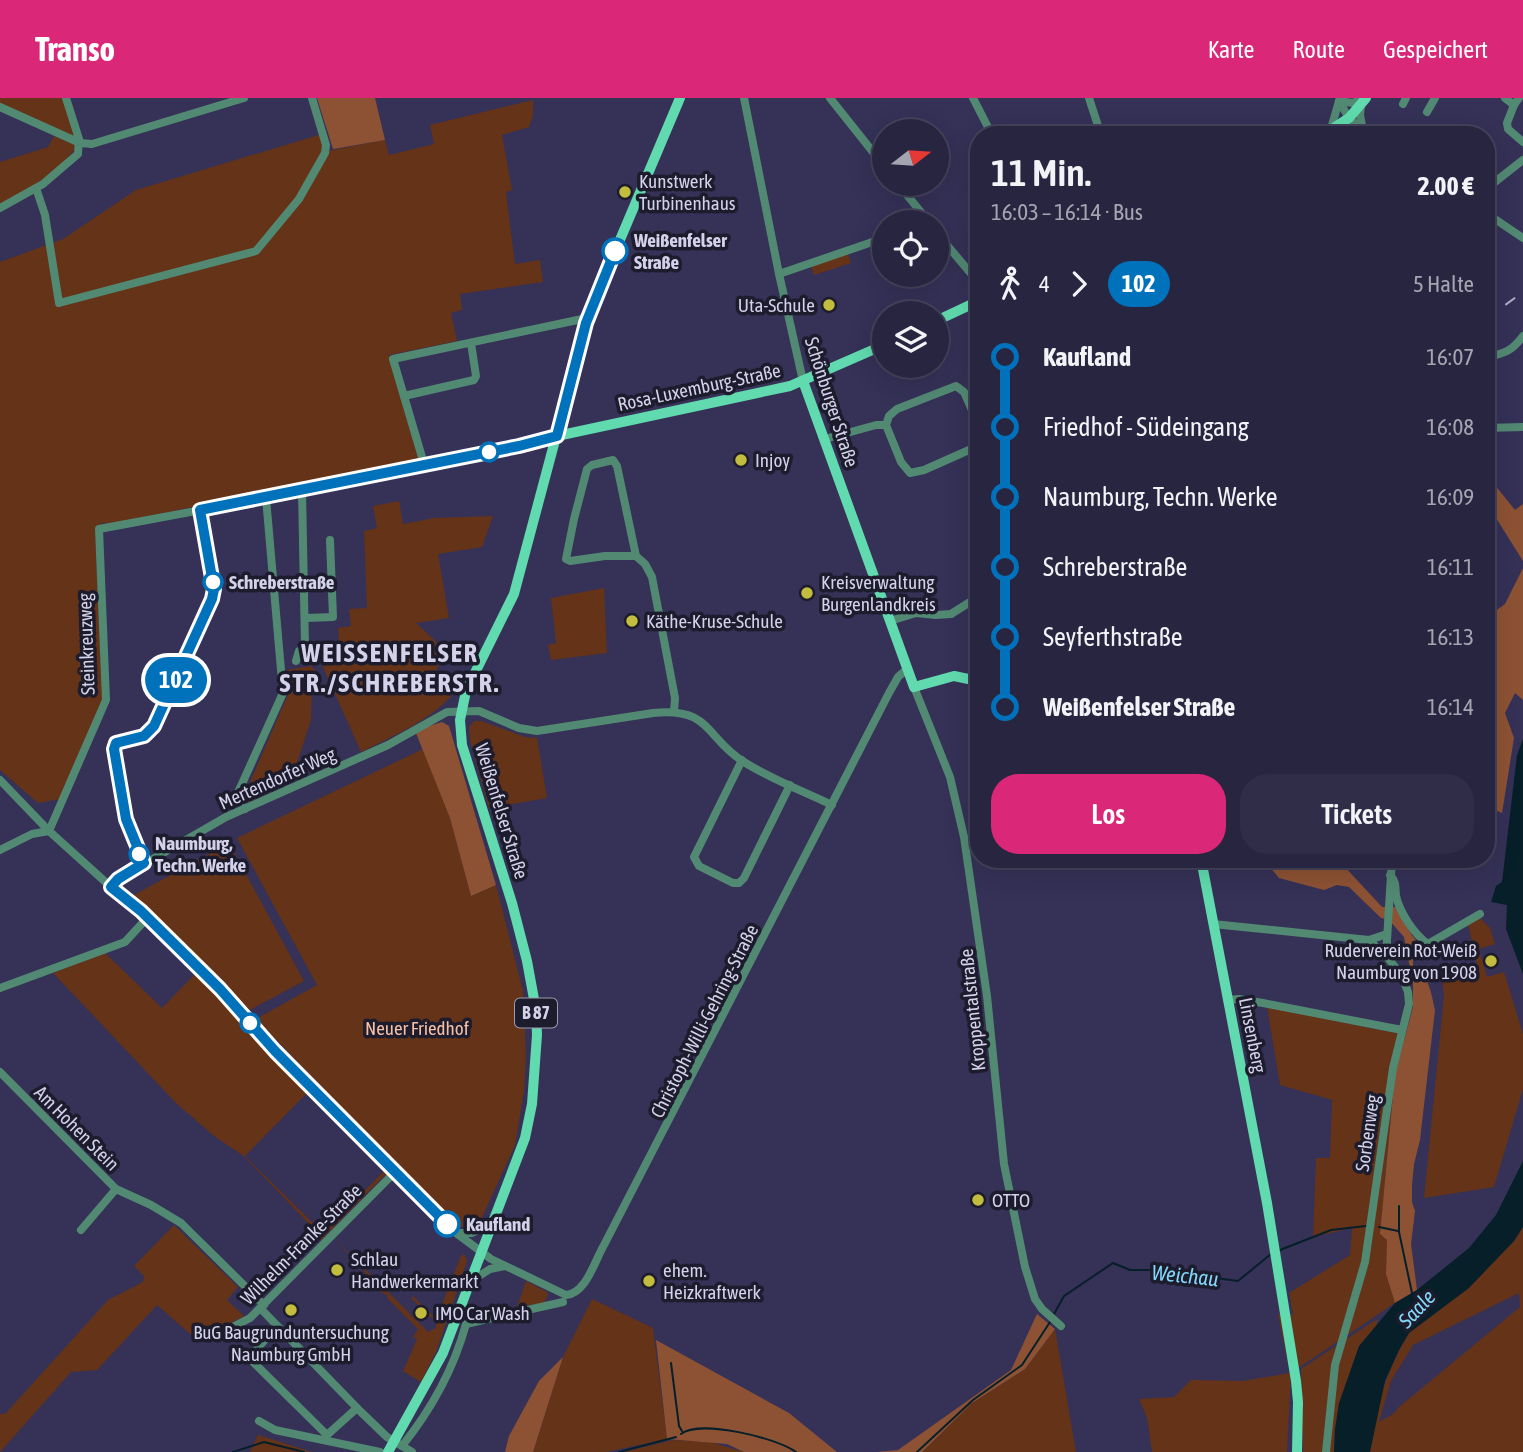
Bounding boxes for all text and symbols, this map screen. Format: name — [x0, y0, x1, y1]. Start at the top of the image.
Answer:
text: Transo — [35, 30, 115, 68]
text: Karte — [1208, 36, 1254, 63]
text: Route — [1292, 36, 1345, 63]
text: Gespeichert — [1383, 36, 1488, 63]
north arrow — [872, 119, 948, 196]
map controls — [872, 119, 949, 378]
text: 11 Min. — [991, 151, 1091, 194]
place label: Kunstwerk Turbinenhaus — [639, 170, 736, 214]
text: 2.00 € — [1417, 171, 1474, 201]
marker: Kunstwerk Turbinenhaus — [617, 184, 633, 200]
text: 16:03 – 16:14 · Bus — [991, 199, 1143, 225]
button: locate — [872, 210, 949, 287]
place label: Weißenfelser Straße — [633, 229, 727, 273]
marker: Weißenfelser Straße — [602, 238, 628, 264]
icon: walk — [991, 265, 1029, 303]
icon: forward — [1060, 265, 1098, 303]
text: 102 — [1122, 270, 1156, 297]
text: 4 — [1039, 271, 1050, 297]
text: 5 Halte — [1413, 271, 1474, 297]
place label: Uta-Schule — [738, 294, 815, 316]
marker: Uta-Schule — [821, 297, 837, 313]
button: layers — [872, 301, 949, 378]
street label: Schönburger Straße — [801, 334, 863, 470]
text: Kaufland — [1043, 342, 1131, 372]
text: 16:07 — [1426, 344, 1474, 370]
street label: Rosa-Luxemburg-Straße — [615, 359, 783, 415]
text: Friedhof - Südeingang — [1043, 412, 1249, 442]
text: 16:08 — [1426, 414, 1474, 440]
unlabelled marker — [479, 442, 499, 462]
place label: Injoy — [755, 449, 790, 471]
marker: Injoy — [733, 452, 749, 468]
text: Naumburg, Techn. Werke — [1043, 482, 1278, 512]
text: 16:09 — [1426, 484, 1474, 510]
text: Schreberstraße — [1043, 552, 1187, 582]
text: 16:11 — [1427, 554, 1474, 580]
place label: Schreberstraße — [229, 571, 335, 593]
place label: Kreisverwaltung Burgenlandkreis — [821, 571, 936, 615]
marker: Schreberstraße — [203, 572, 223, 592]
marker: Kreisverwaltung Burgenlandkreis — [799, 585, 815, 601]
street label: Steinkreuzweg — [73, 592, 99, 695]
place label: Käthe-Kruse-Schule — [646, 610, 783, 632]
marker: Käthe-Kruse-Schule — [624, 613, 640, 629]
text: Seyferthstraße — [1043, 622, 1183, 652]
text: 16:13 — [1427, 624, 1474, 650]
district label: WEISSENFELSER STR./SCHREBERSTR. — [280, 638, 500, 698]
line badge: 102 — [136, 657, 216, 703]
text: 102 — [159, 666, 193, 693]
text: Weißenfelser Straße — [1043, 692, 1235, 722]
text: 16:14 — [1427, 694, 1474, 720]
street label: Weißenfelser Straße — [471, 741, 533, 881]
street label: Mertendorfer Weg — [215, 742, 339, 814]
button: Los — [991, 774, 1226, 854]
button: Tickets — [1240, 774, 1474, 854]
place label: Naumburg, Techn. Werke — [155, 832, 247, 876]
marker: Naumburg, Techn. Werke — [129, 844, 149, 864]
street label: Christoph-Willi-Gehring-Straße — [646, 921, 762, 1121]
place label: Ruderverein Rot-Weiß Naumburg von 1908 — [1325, 939, 1477, 983]
street label: Kroppentalstraße — [955, 948, 989, 1072]
marker: Ruderverein Rot-Weiß Naumburg von 1908 — [1483, 953, 1499, 969]
street label: Linsenberg — [1235, 995, 1271, 1075]
road number: B 87 — [515, 998, 557, 1028]
unlabelled marker — [240, 1013, 260, 1033]
park label: Neuer Friedhof — [365, 1017, 469, 1039]
street label: Am Hohen Stein — [30, 1081, 124, 1175]
street label: Sorbenweg — [1351, 1092, 1383, 1173]
street label: Wilhelm-Franke-Straße — [236, 1179, 366, 1309]
place label: OTTO — [992, 1189, 1030, 1211]
marker: OTTO — [970, 1192, 986, 1208]
marker: Kaufland — [434, 1211, 460, 1237]
place label: Kaufland — [466, 1213, 530, 1235]
place label: Schlau Handwerkermarkt — [351, 1248, 479, 1292]
place label: ehem. Heizkraftwerk — [663, 1259, 761, 1303]
water label: Weichau — [1151, 1260, 1220, 1290]
marker: Schlau Handwerkermarkt — [329, 1262, 345, 1278]
marker: ehem. Heizkraftwerk — [641, 1273, 657, 1289]
water label: Saale — [1392, 1284, 1440, 1333]
marker: BuG Baugrunduntersuchung Naumburg GmbH — [283, 1302, 299, 1318]
place label: IMO Car Wash — [435, 1302, 530, 1324]
marker: IMO Car Wash — [413, 1305, 429, 1321]
place label: BuG Baugrunduntersuchung Naumburg GmbH — [193, 1321, 390, 1365]

